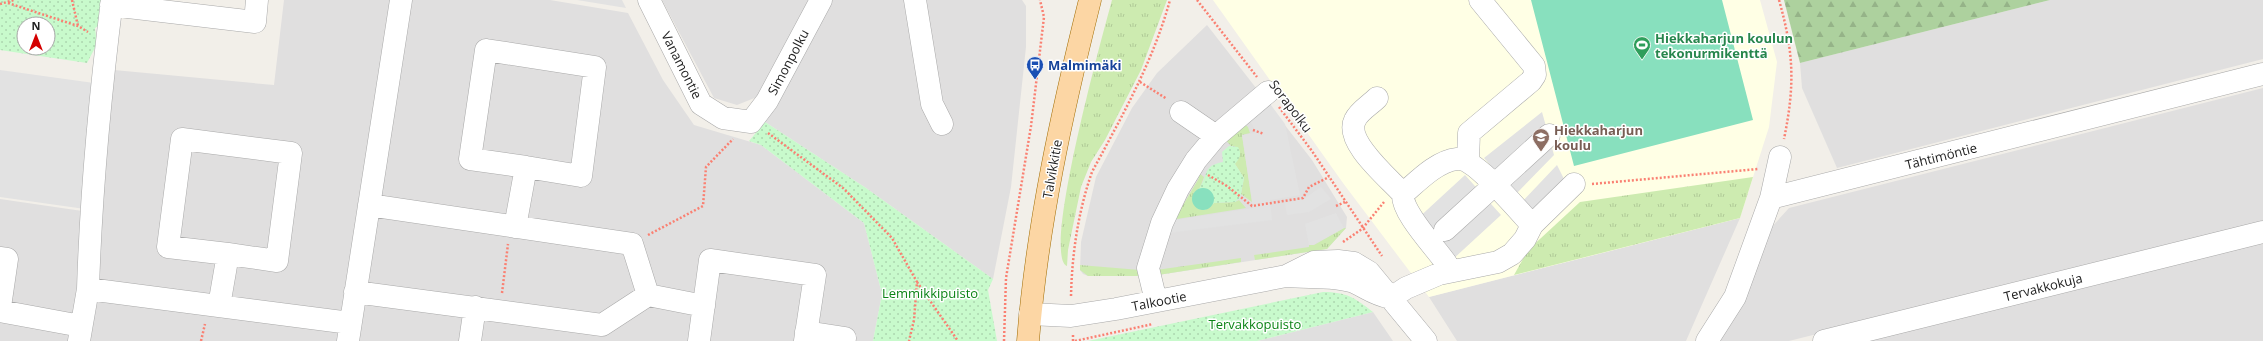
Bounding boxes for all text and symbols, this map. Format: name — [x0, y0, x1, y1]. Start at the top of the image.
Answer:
north arrow — [16, 16, 56, 56]
text: N — [32, 18, 40, 33]
street label: Simonpolku — [763, 26, 813, 98]
street label: Vanamontie — [657, 28, 707, 102]
place label: Hiekkaharjun koulun tekonurmikenttä — [1655, 29, 1793, 62]
sports icon: Hiekkaharjun koulun tekonurmikenttä — [1632, 35, 1652, 60]
bus stop icon: Malmimäki — [1025, 55, 1045, 80]
place label: Malmimäki — [1048, 56, 1121, 74]
street label: Sorapolku — [1265, 76, 1317, 136]
place label: Hiekkaharjun koulu — [1554, 121, 1643, 154]
school or university icon: Hiekkaharjun koulu — [1531, 127, 1551, 152]
street label: Talvikkitie — [1038, 138, 1066, 200]
street label: Tähtimöntie — [1903, 138, 1979, 174]
street label: Tervakkokuja — [2002, 269, 2084, 305]
park label: Lemmikkipuisto — [882, 284, 978, 302]
street label: Talkootie — [1130, 287, 1188, 315]
park label: Tervakkopuisto — [1209, 315, 1302, 333]

